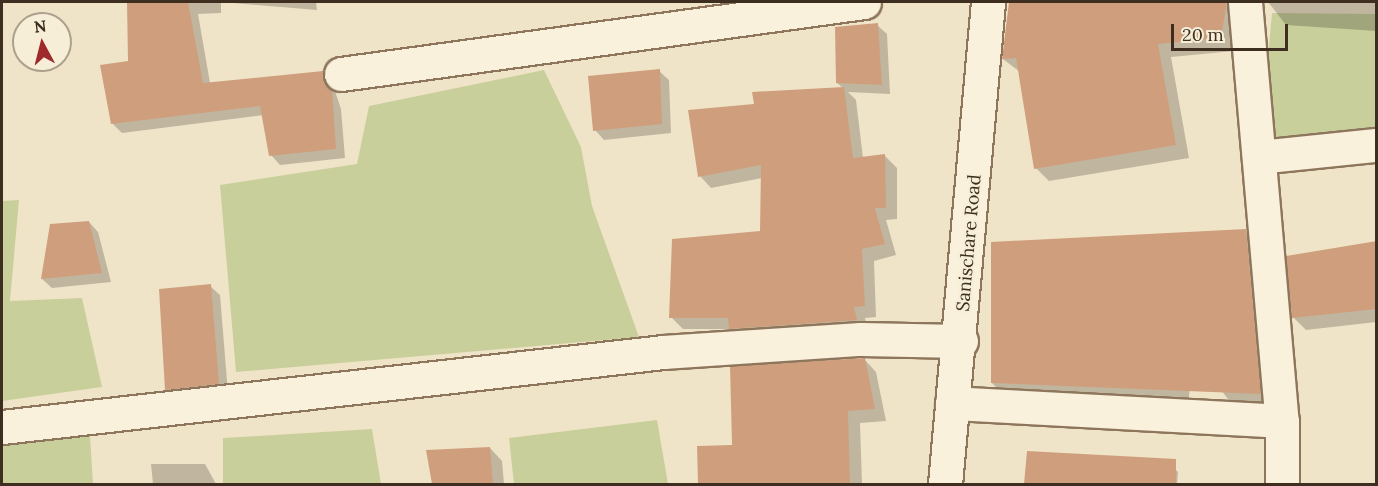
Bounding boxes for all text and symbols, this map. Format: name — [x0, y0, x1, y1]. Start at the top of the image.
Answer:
north arrow — [12, 12, 72, 72]
scale bar — [1174, 12, 1291, 50]
text: N — [33, 15, 47, 37]
text: 20 m — [1182, 23, 1224, 46]
street label: Sanischare Road — [952, 174, 986, 312]

